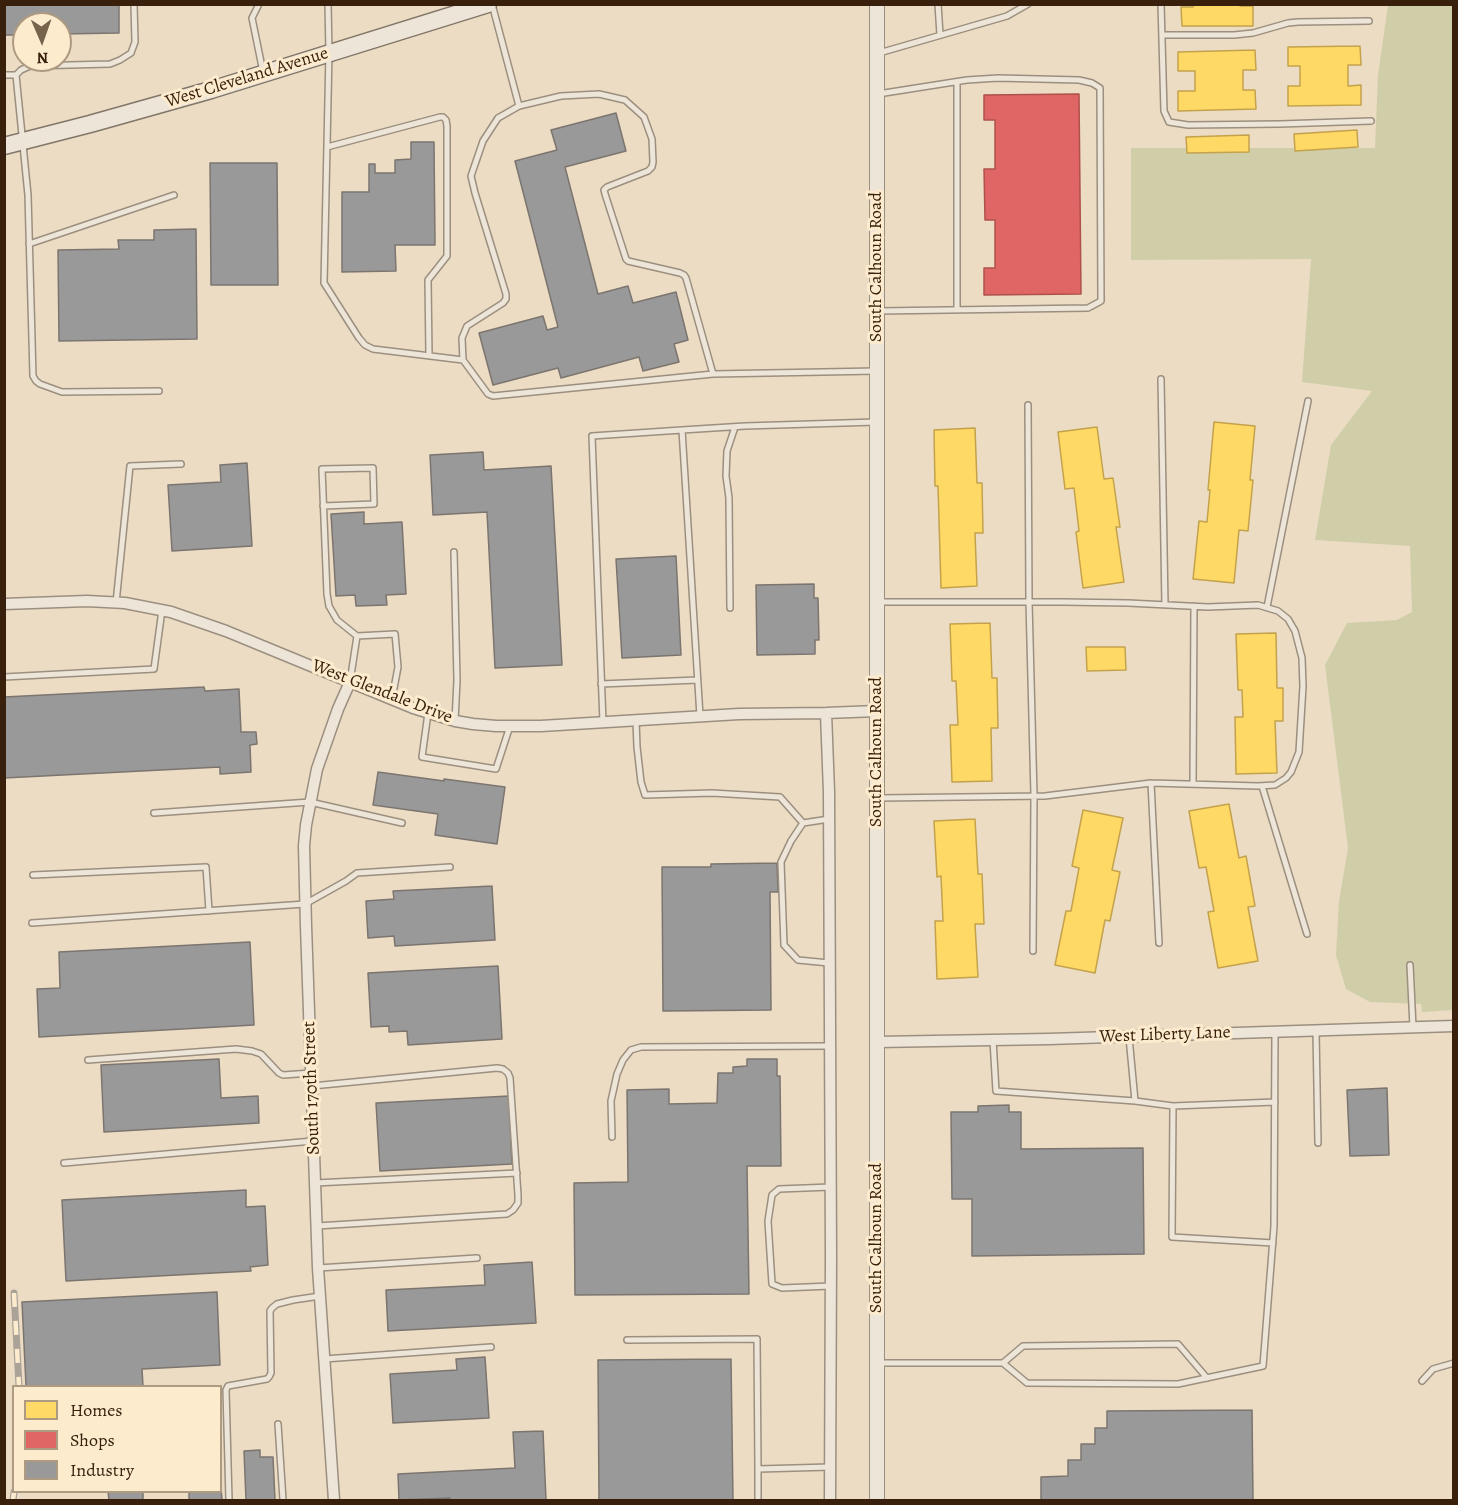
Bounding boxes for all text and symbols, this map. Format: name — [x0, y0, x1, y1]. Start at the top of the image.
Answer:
north arrow — [12, 12, 72, 72]
street label: West Cleveland Avenue — [163, 43, 331, 113]
text: N — [36, 47, 49, 69]
street label: South Calhoun Road — [866, 192, 888, 342]
street label: West Glendale Drive — [309, 655, 455, 729]
street label: South Calhoun Road — [866, 677, 888, 827]
street label: South 170th Street — [299, 1021, 325, 1155]
street label: West Liberty Lane — [1099, 1022, 1231, 1048]
street label: South Calhoun Road — [866, 1163, 888, 1313]
legend — [12, 1385, 222, 1493]
text: Homes — [70, 1398, 122, 1422]
text: Shops — [70, 1428, 115, 1452]
text: Industry — [70, 1458, 134, 1482]

